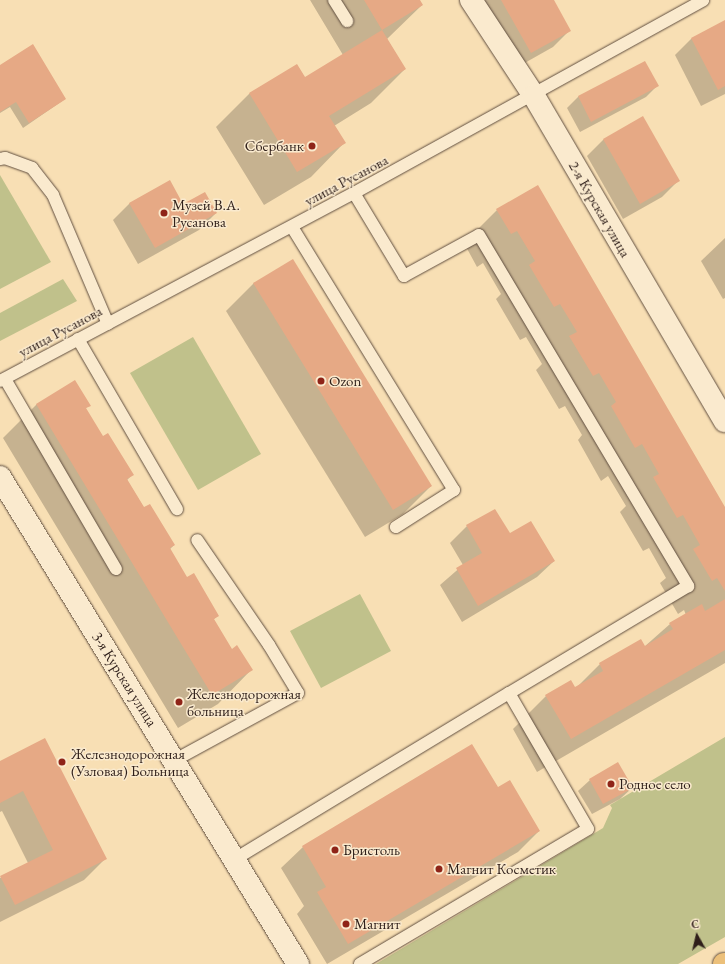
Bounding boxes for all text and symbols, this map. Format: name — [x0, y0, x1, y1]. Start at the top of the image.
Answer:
place label: Сбербанк — [245, 137, 304, 155]
marker: Сбербанк — [307, 141, 317, 151]
street label: улица Русанова — [301, 150, 391, 210]
street label: 2-я Курская улица — [565, 158, 635, 260]
place label: Музей В.А. Русанова — [172, 195, 240, 230]
marker: Музей В.А. Русанова — [159, 208, 169, 218]
street label: улица Русанова — [15, 301, 105, 361]
place label: Ozon — [329, 372, 361, 390]
marker: Ozon — [316, 376, 326, 386]
street label: 3-я Курская улица — [89, 628, 161, 730]
place label: Железнодорожная больница — [187, 684, 301, 719]
marker: Железнодорожная больница — [174, 697, 184, 707]
place label: Железнодорожная (Узловая) Больница — [71, 744, 189, 779]
marker: Железнодорожная (Узловая) Больница — [56, 756, 68, 768]
place label: Родное село — [619, 775, 691, 793]
marker: Родное село — [606, 779, 616, 789]
place label: Бристоль — [343, 841, 400, 859]
marker: Бристоль — [330, 845, 340, 855]
place label: Магнит Косметик — [447, 860, 556, 878]
marker: Магнит Косметик — [434, 864, 444, 874]
place label: Магнит — [354, 915, 400, 933]
north arrow — [677, 916, 717, 956]
text: С — [690, 917, 700, 932]
marker: Магнит — [341, 919, 351, 929]

